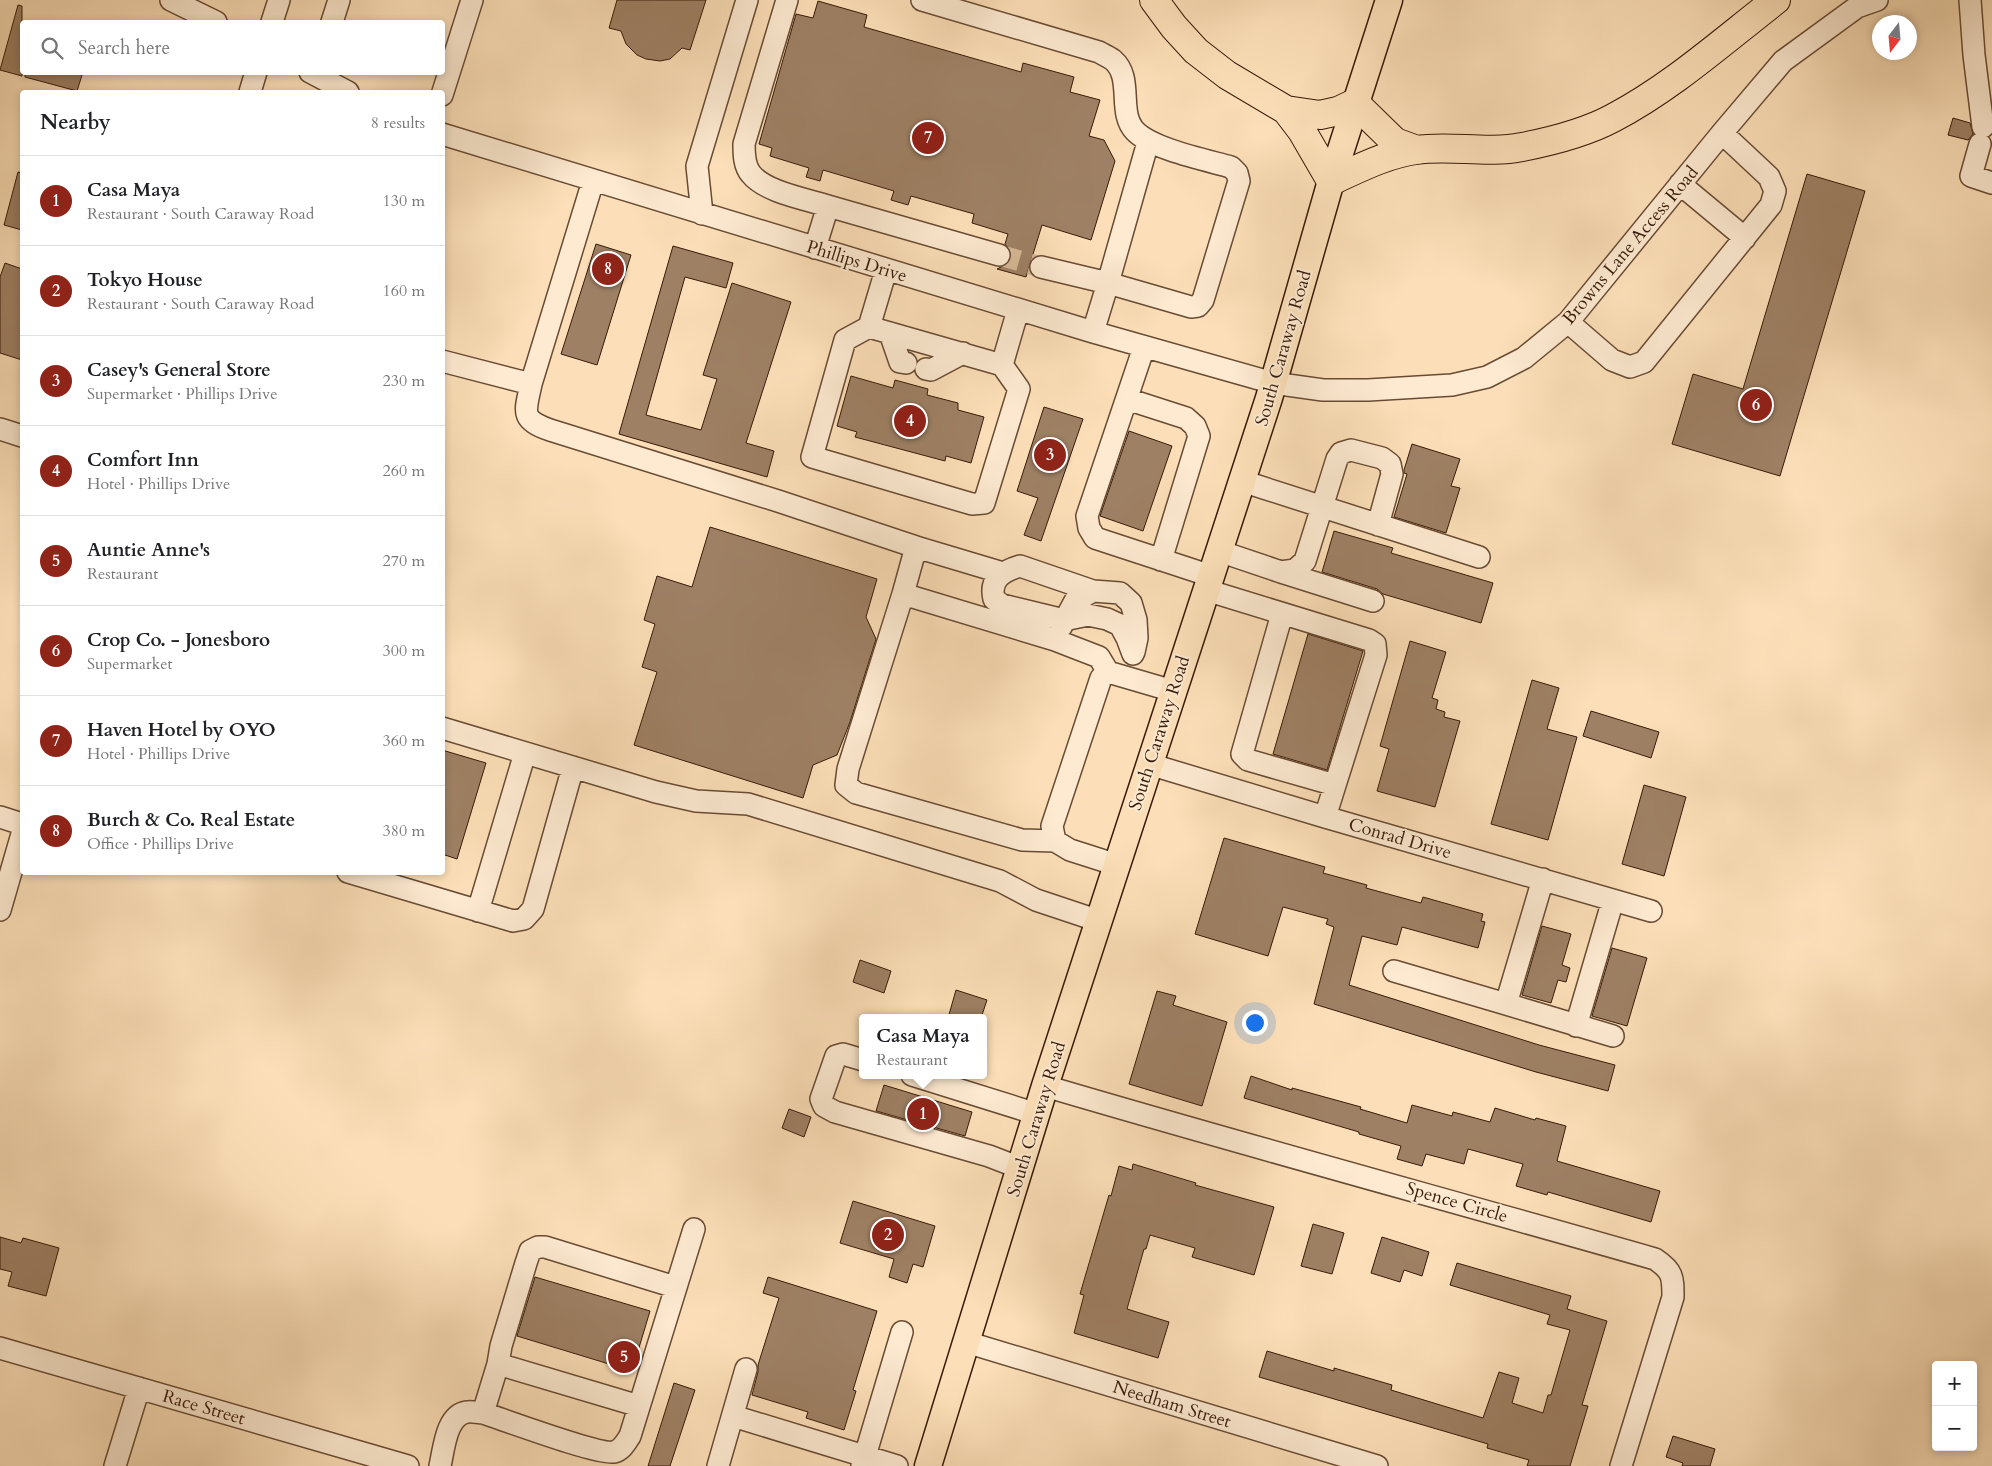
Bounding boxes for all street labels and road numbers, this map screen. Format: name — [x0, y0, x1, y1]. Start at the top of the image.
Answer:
street label: Browns Lane Access Road — [1557, 160, 1704, 330]
street label: Phillips Drive — [804, 234, 910, 289]
street label: South Caraway Road — [1249, 267, 1318, 429]
street label: South Caraway Road — [1123, 652, 1196, 814]
street label: Conrad Drive — [1345, 812, 1454, 865]
street label: South Caraway Road — [1001, 1038, 1072, 1200]
street label: Spence Circle — [1403, 1176, 1511, 1229]
street label: Needham Street — [1110, 1375, 1234, 1434]
street label: Race Street — [160, 1384, 248, 1431]

